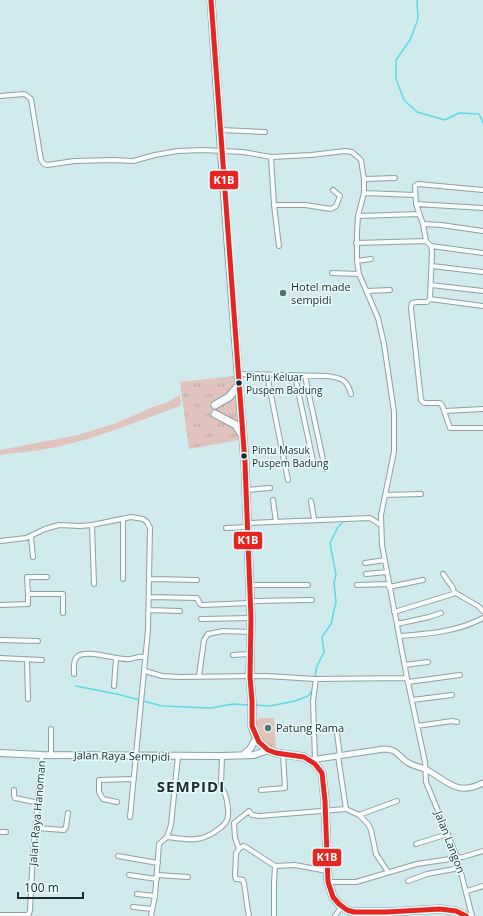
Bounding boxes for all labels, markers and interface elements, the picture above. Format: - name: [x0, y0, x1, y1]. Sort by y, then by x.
- line badge: K1B: [209, 170, 239, 190]
- text: K1B: [214, 172, 235, 187]
- place label: Hotel made sempidi: [291, 279, 351, 307]
- marker: Hotel made sempidi: [278, 288, 288, 298]
- place label: Pintu Keluar Puspem Badung: [246, 370, 323, 397]
- marker: Pintu Keluar Puspem Badung: [234, 378, 244, 388]
- place label: Pintu Masuk Puspem Badung: [252, 443, 329, 470]
- marker: Pintu Masuk Puspem Badung: [239, 451, 249, 461]
- line badge: K1B: [233, 531, 263, 550]
- text: K1B: [238, 532, 259, 547]
- place label: Patung Rama: [276, 720, 344, 735]
- marker: Patung Rama: [263, 723, 273, 733]
- street label: Jalan Raya Sempidi: [73, 747, 170, 764]
- street label: Jalan Raya Hanoman: [24, 760, 49, 867]
- district label: SEMPIDI: [157, 776, 225, 796]
- street label: Jalan Langon: [431, 808, 469, 875]
- line badge: K1B: [312, 848, 342, 867]
- text: K1B: [317, 849, 338, 864]
- scale bar: [18, 874, 83, 900]
- text: 100 m: [24, 879, 59, 896]

